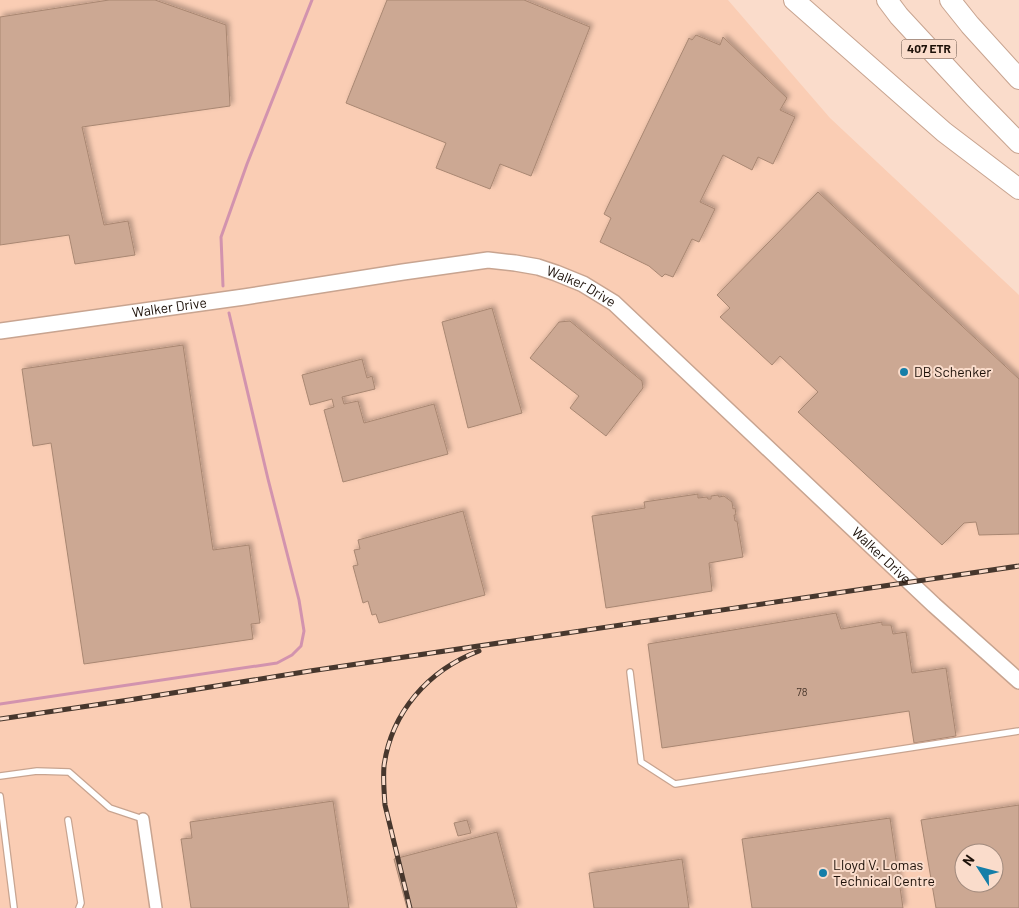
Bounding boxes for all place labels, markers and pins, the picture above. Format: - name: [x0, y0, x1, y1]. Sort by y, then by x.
- place label: DB Schenker: [914, 363, 991, 380]
- marker: DB Schenker: [898, 366, 910, 378]
- place label: Lloyd V. Lomas Technical Centre: [833, 856, 935, 889]
- marker: Lloyd V. Lomas Technical Centre: [817, 867, 829, 879]

